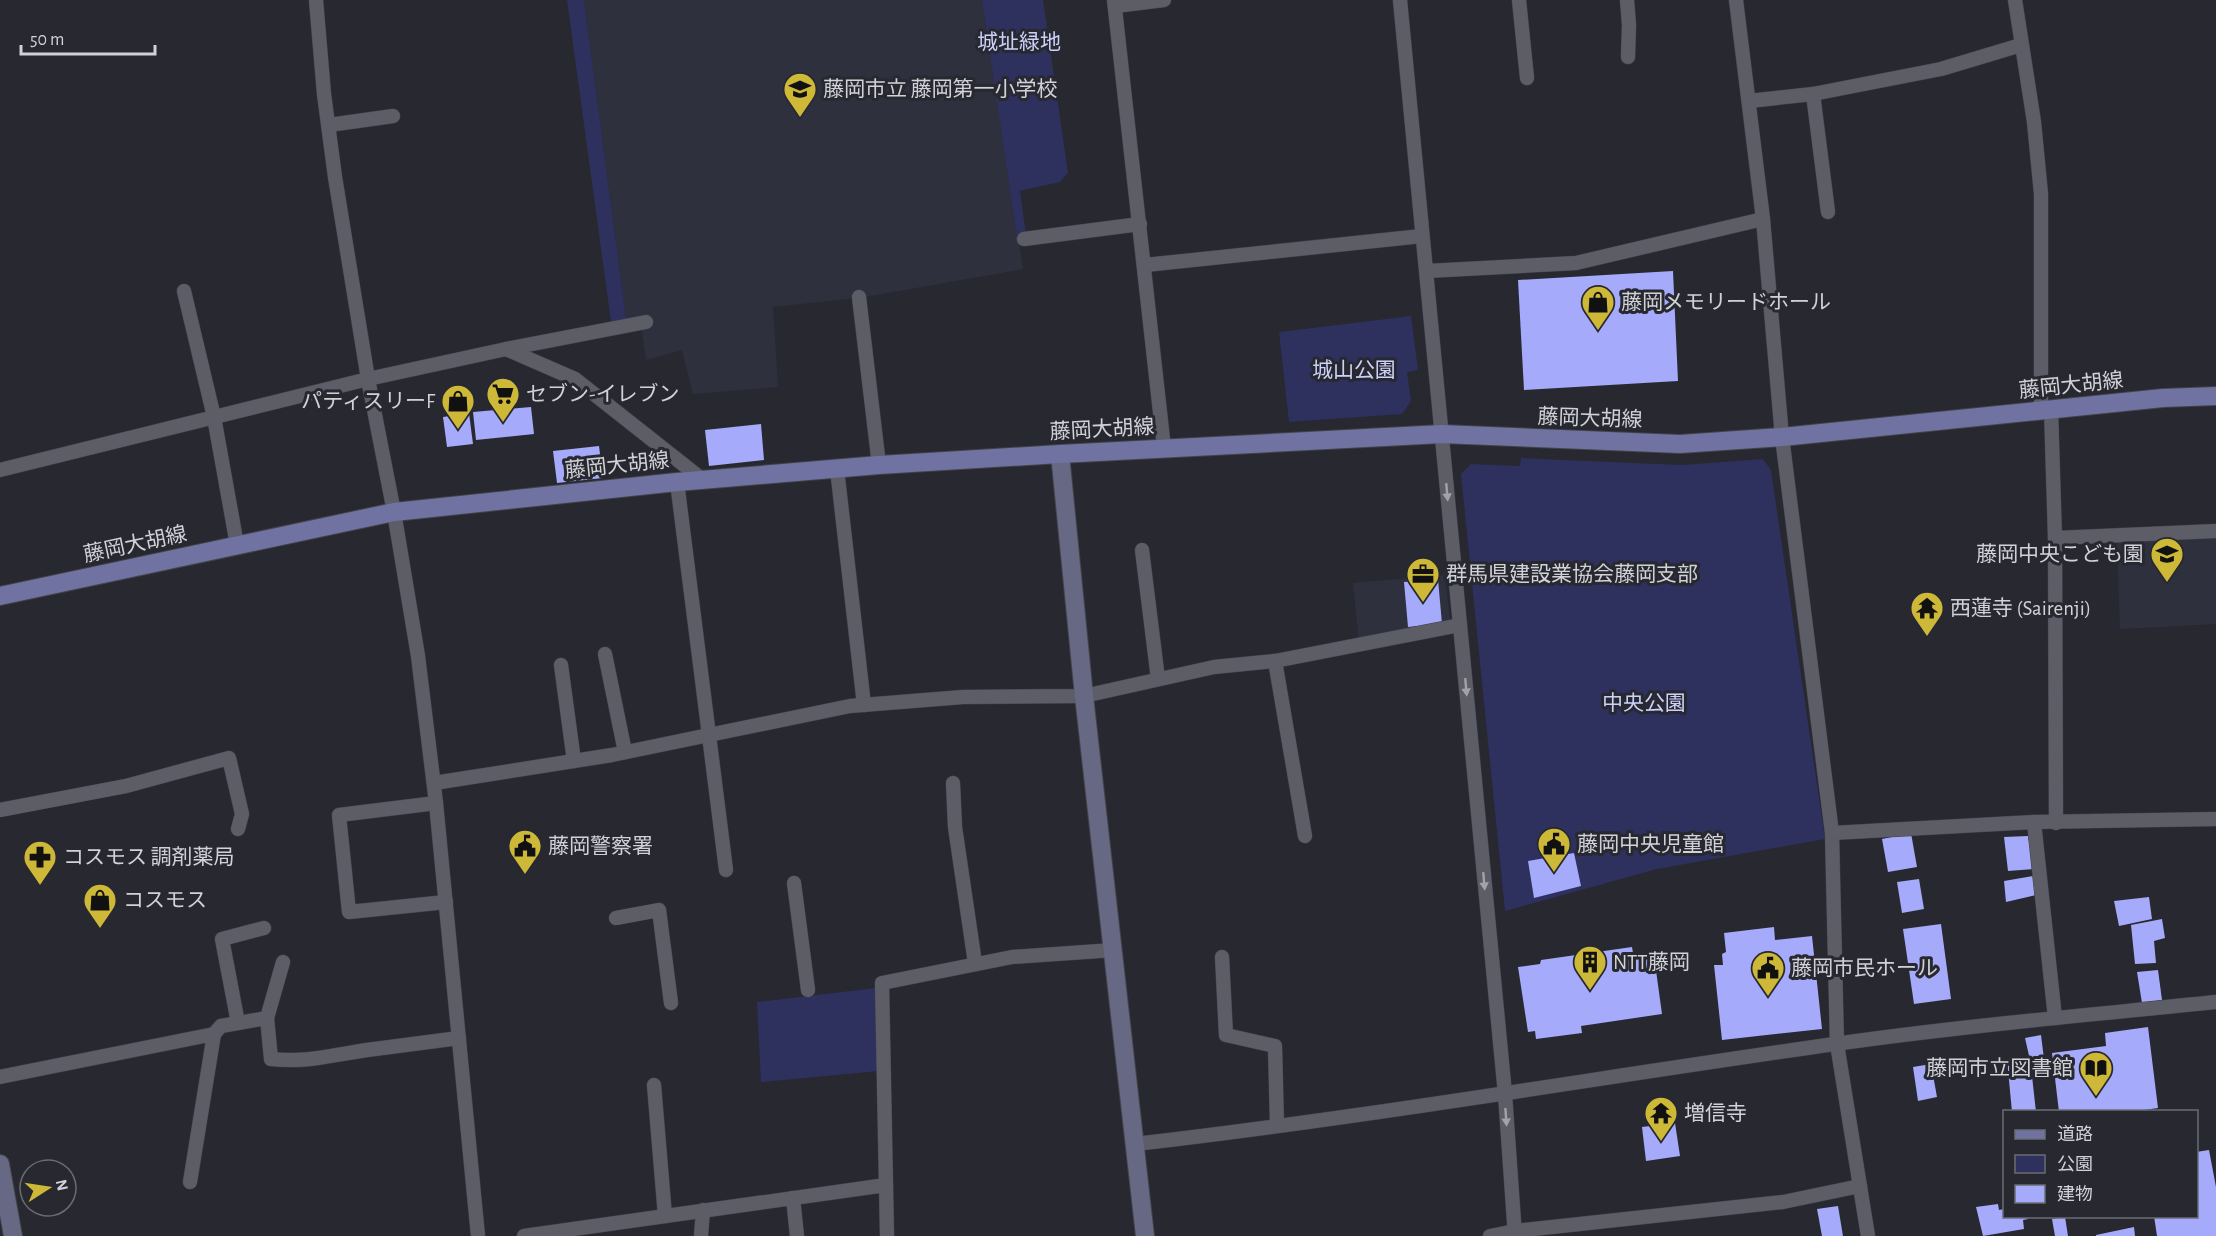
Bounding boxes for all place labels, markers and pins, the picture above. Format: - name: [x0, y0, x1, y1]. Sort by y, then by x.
- school or university icon: 藤岡市立 藤岡第一小学校: [782, 71, 818, 118]
- place label: 藤岡市立 藤岡第一小学校: [823, 78, 1057, 100]
- shop icon: 藤岡メモリードホール: [1580, 284, 1616, 331]
- place label: 藤岡メモリードホール: [1621, 291, 1831, 313]
- supermarket icon: セブン-イレブン: [485, 376, 521, 423]
- place label: セブン-イレブン: [526, 382, 679, 405]
- shop icon: パティスリーF: [440, 383, 476, 430]
- place label: パティスリーF: [301, 390, 436, 412]
- school or university icon: 藤岡中央こども園: [2149, 536, 2185, 583]
- place label: 藤岡中央こども園: [1976, 543, 2144, 565]
- office icon: 群馬県建設業協会藤岡支部: [1405, 556, 1441, 603]
- place label: 群馬県建設業協会藤岡支部: [1446, 563, 1698, 585]
- temple icon: 西蓮寺 (Sairenji): [1909, 590, 1945, 637]
- place label: 西蓮寺 (Sairenji): [1950, 597, 2091, 619]
- public building icon: 藤岡中央児童館: [1536, 826, 1572, 873]
- public building icon: 藤岡警察署: [507, 828, 543, 875]
- place label: 藤岡中央児童館: [1577, 833, 1724, 855]
- place label: 藤岡警察署: [548, 835, 653, 857]
- pharmacy icon: コスモス 調剤薬局: [22, 839, 58, 886]
- place label: コスモス 調剤薬局: [63, 846, 234, 868]
- shop icon: コスモス: [82, 882, 118, 929]
- place label: コスモス: [123, 890, 207, 911]
- building icon: NTT藤岡: [1572, 944, 1608, 991]
- public building icon: 藤岡市民ホール: [1750, 950, 1786, 997]
- place label: NTT藤岡: [1613, 951, 1690, 973]
- place label: 藤岡市民ホール: [1791, 957, 1938, 979]
- library icon: 藤岡市立図書館: [2078, 1050, 2114, 1097]
- place label: 藤岡市立図書館: [1926, 1057, 2073, 1079]
- temple icon: 増信寺: [1643, 1095, 1679, 1142]
- place label: 増信寺: [1684, 1102, 1747, 1124]

